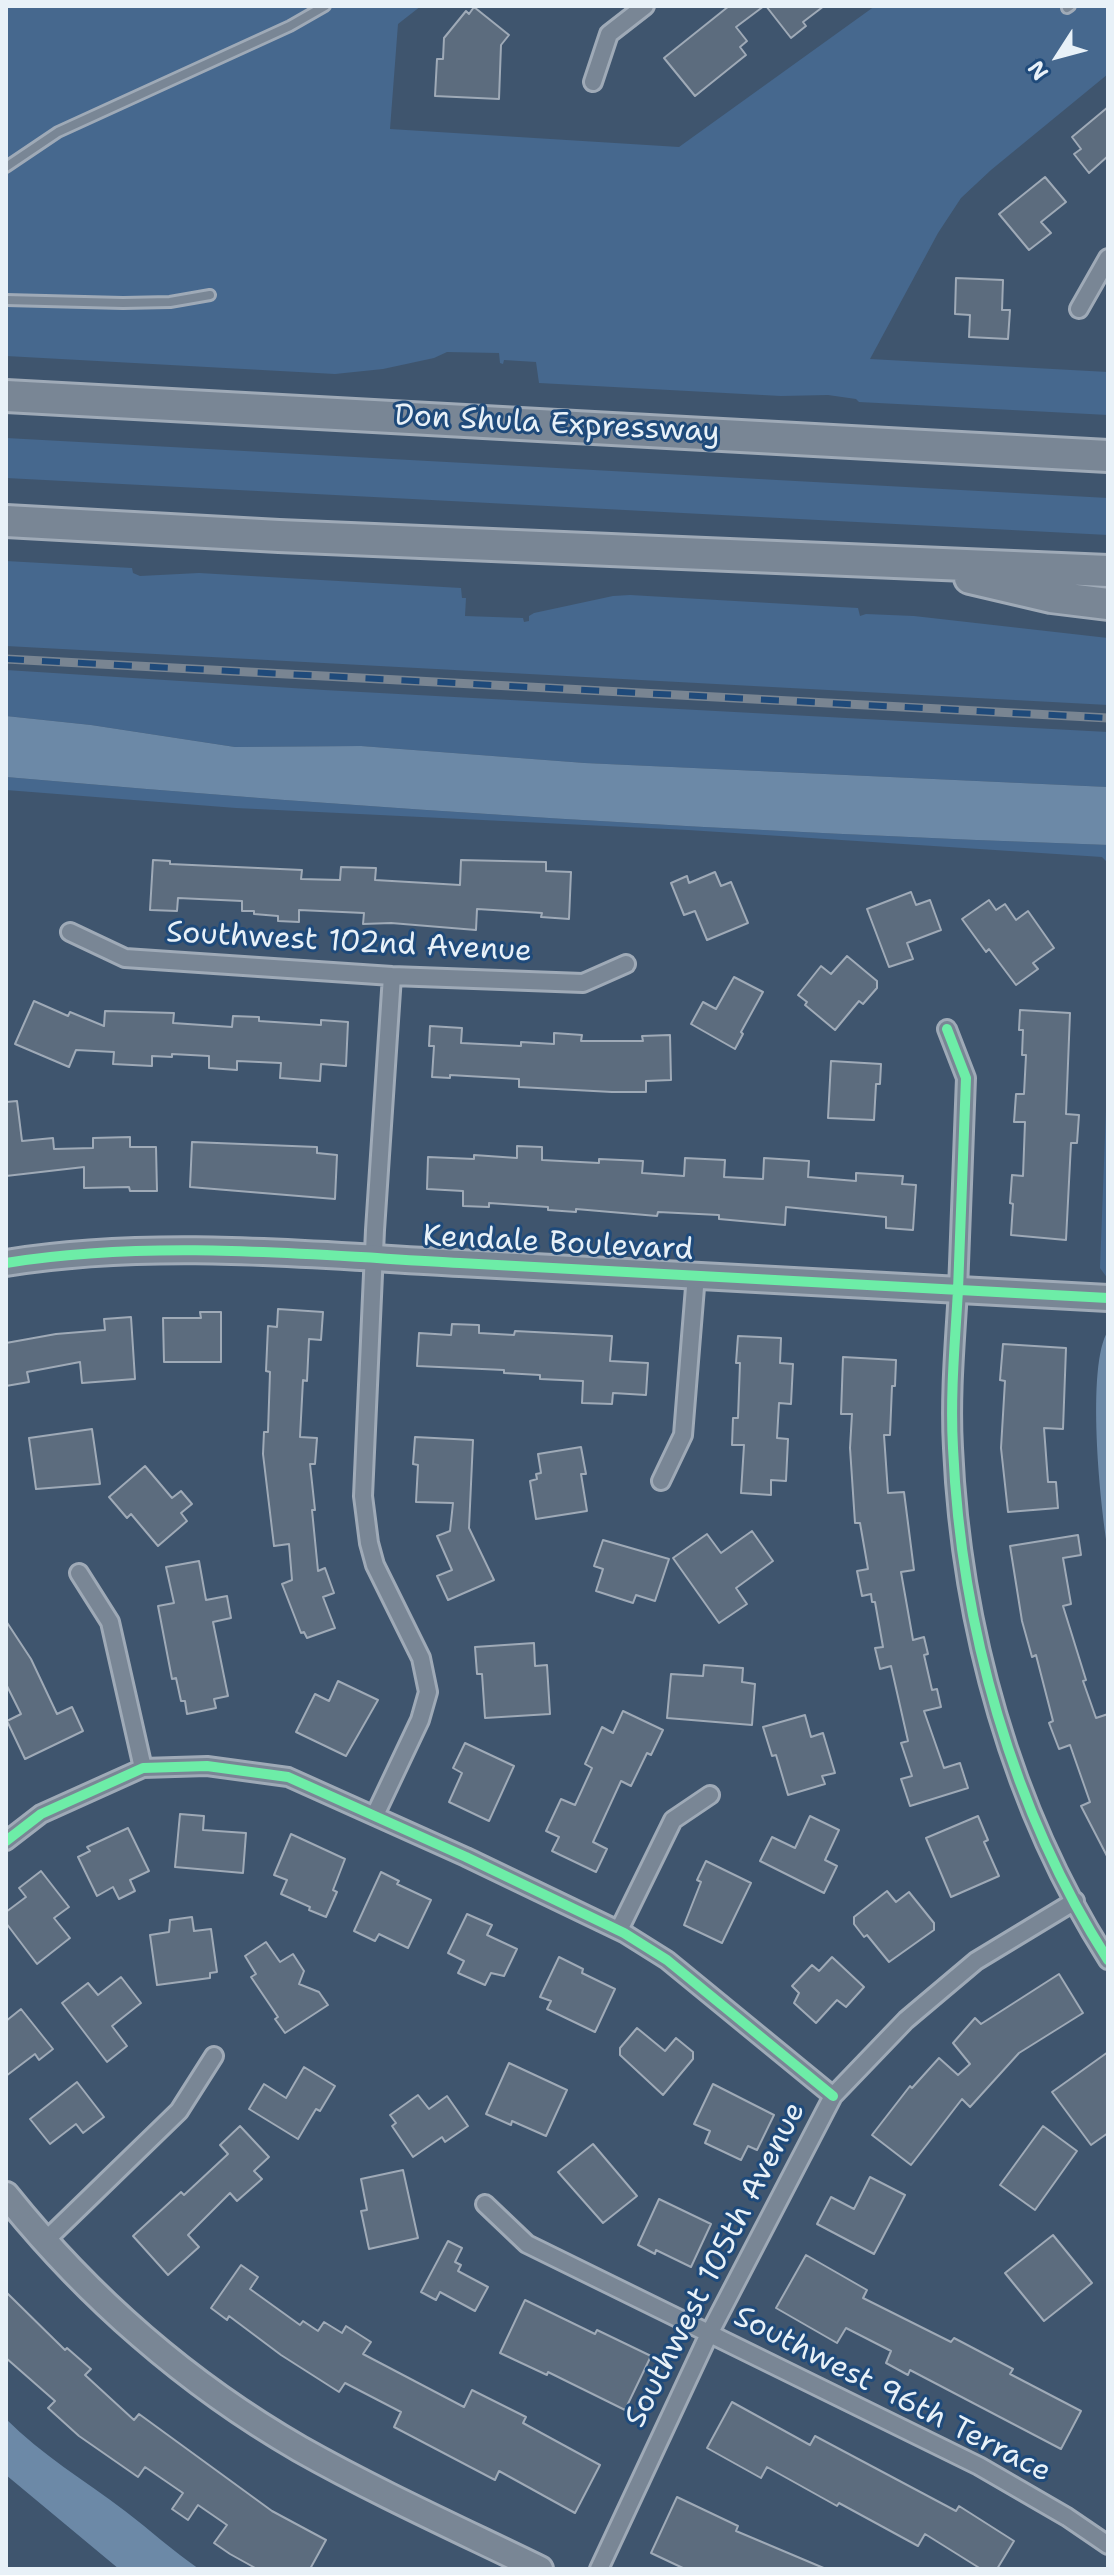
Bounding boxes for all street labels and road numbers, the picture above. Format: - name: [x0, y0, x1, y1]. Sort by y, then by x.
- street label: Don Shula Expressway: [393, 398, 721, 452]
- street label: Southwest 102nd Avenue: [165, 915, 533, 971]
- street label: Kendale Boulevard: [422, 1219, 694, 1269]
- street label: Southwest 105th Avenue: [618, 2096, 814, 2434]
- street label: Southwest 96th Terrace: [727, 2299, 1057, 2491]

